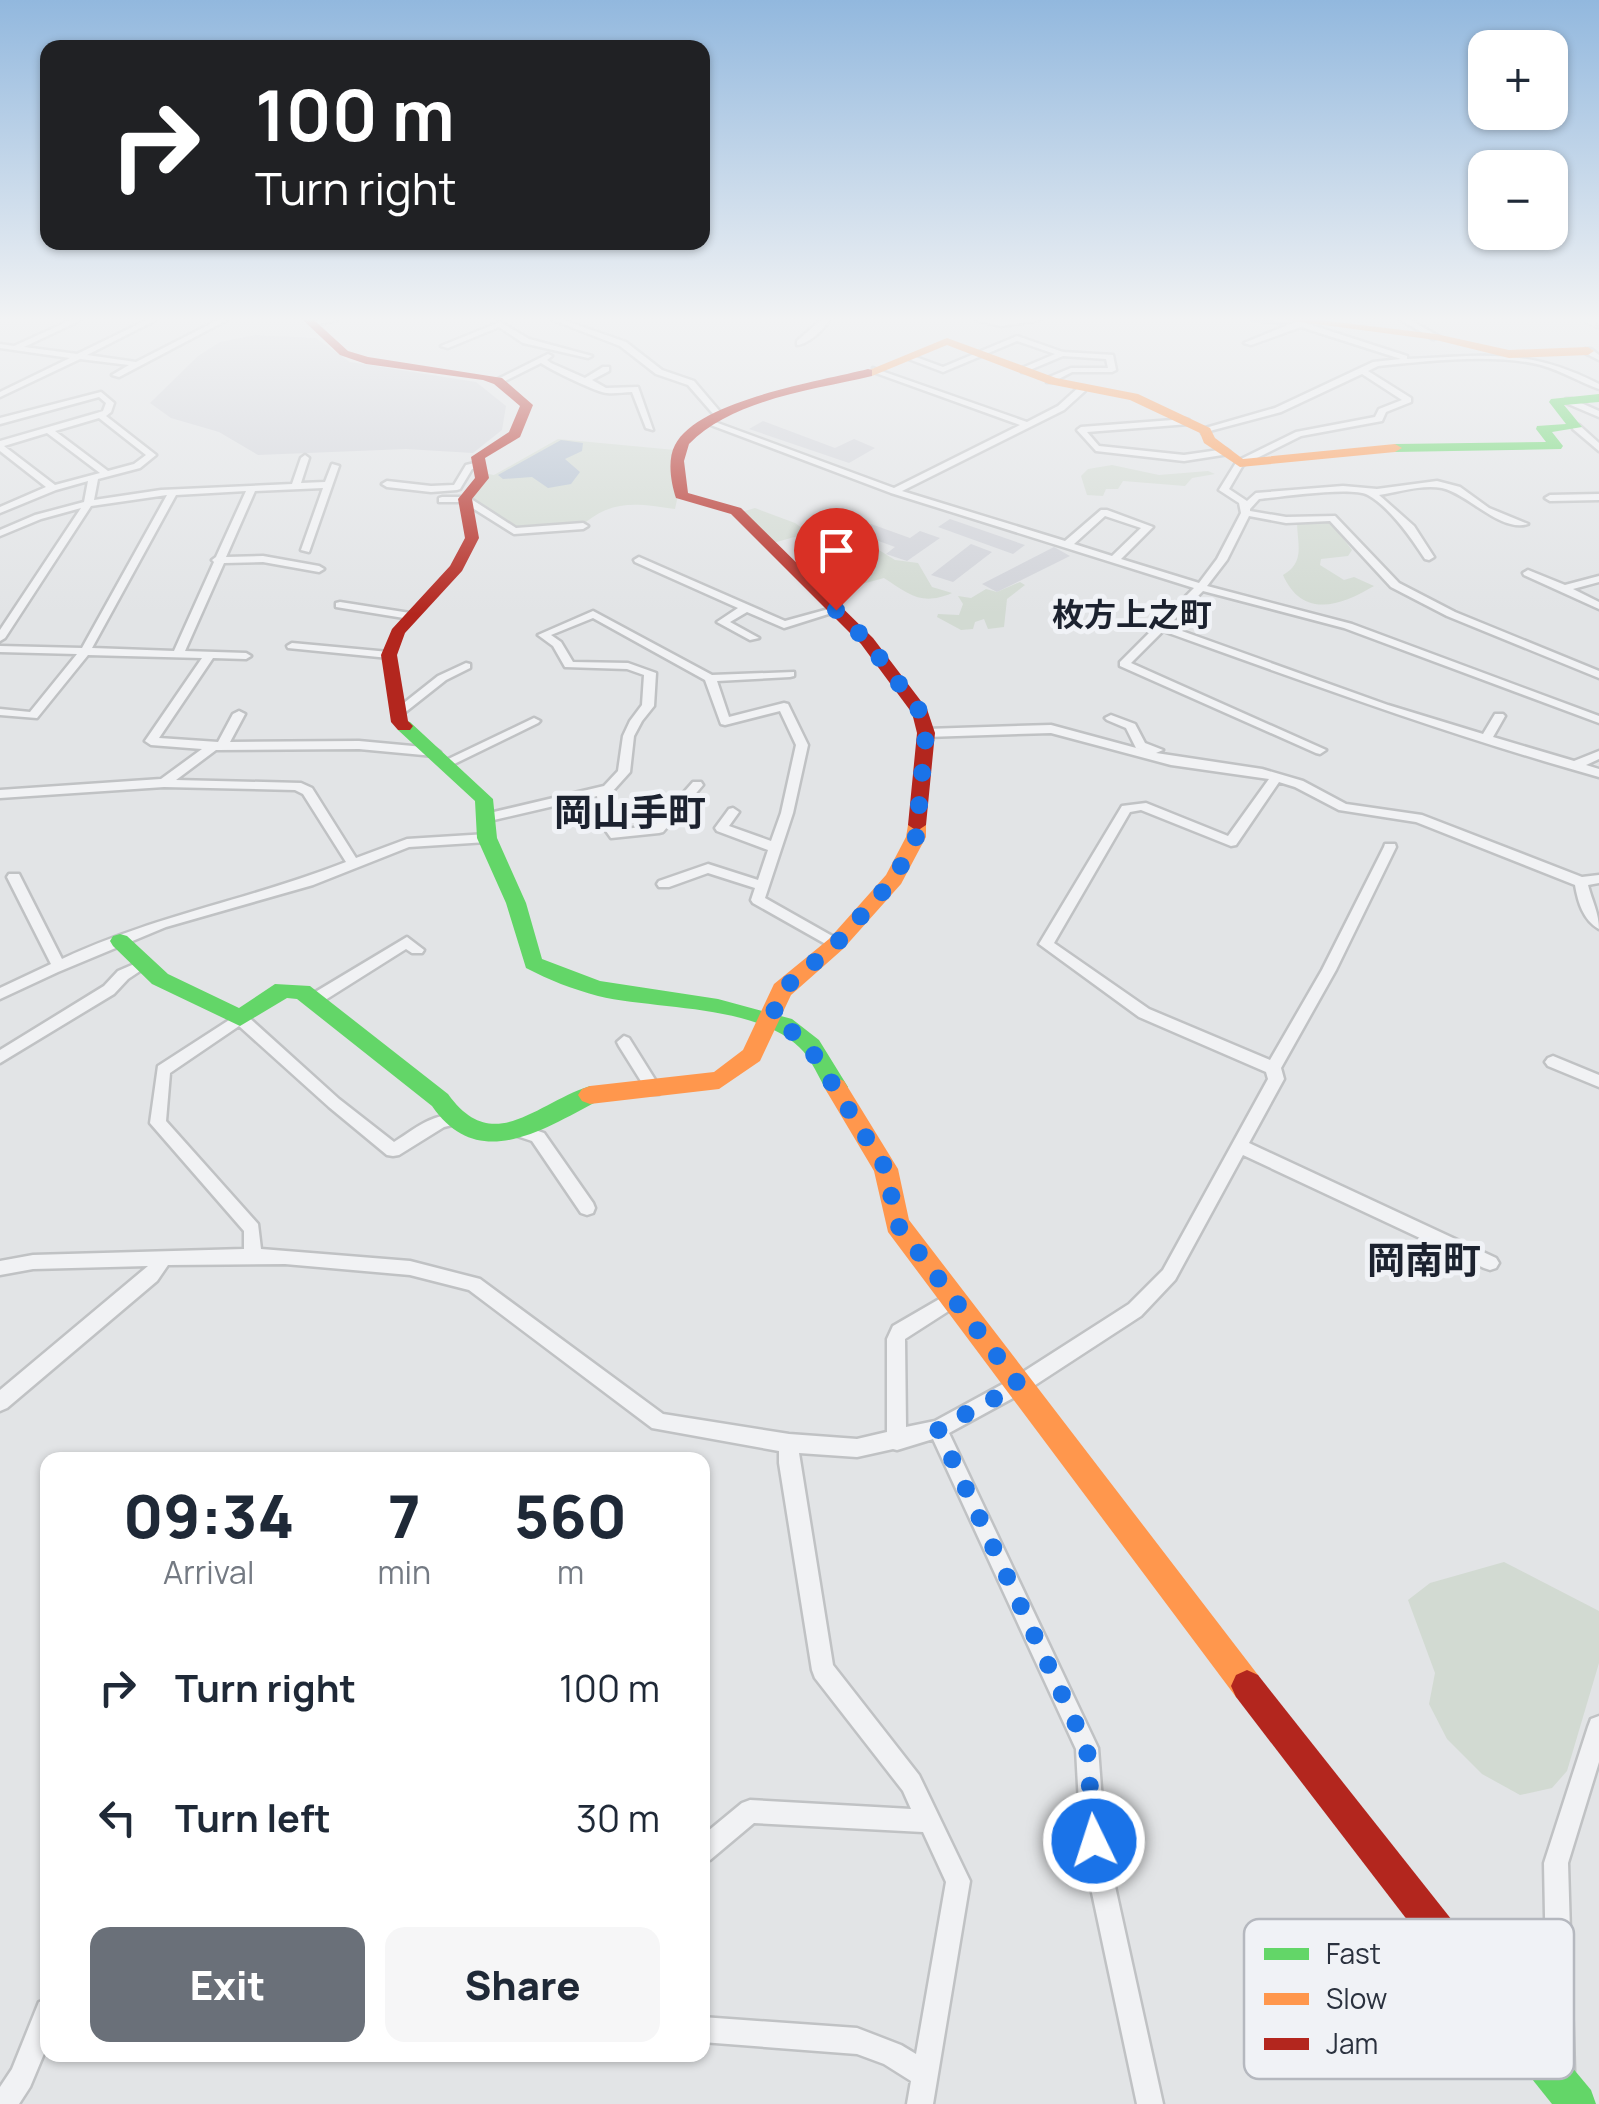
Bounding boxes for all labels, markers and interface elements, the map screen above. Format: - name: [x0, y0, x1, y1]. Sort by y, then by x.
- map controls: [1468, 30, 1568, 250]
- button: +: [1468, 30, 1568, 130]
- text: 100 m: [255, 66, 455, 162]
- icon: right: [90, 80, 220, 210]
- button: −: [1468, 150, 1568, 250]
- text: Turn right: [255, 157, 456, 219]
- pin: [794, 508, 879, 611]
- icon: arrive: [809, 523, 864, 578]
- district label: 枚方上之町: [1052, 592, 1212, 636]
- district label: 岡山手町: [554, 785, 706, 837]
- district label: 岡南町: [1367, 1233, 1481, 1285]
- text: 09:34: [123, 1474, 294, 1556]
- text: 7: [388, 1474, 421, 1556]
- text: 560: [514, 1474, 627, 1556]
- text: Arrival: [163, 1550, 254, 1594]
- text: min: [377, 1550, 431, 1594]
- text: m: [557, 1550, 584, 1594]
- icon: right: [90, 1660, 145, 1715]
- text: Turn right: [175, 1661, 356, 1713]
- text: 100 m: [559, 1661, 660, 1713]
- position arrow: [1042, 1789, 1146, 1893]
- icon: left: [90, 1790, 145, 1845]
- text: Turn left: [175, 1791, 331, 1843]
- text: 30 m: [576, 1791, 660, 1843]
- legend: [1244, 1919, 1574, 2079]
- button: Exit: [90, 1927, 365, 2042]
- button: Share: [385, 1927, 660, 2042]
- text: Fast: [1326, 1934, 1381, 1972]
- text: Slow: [1326, 1979, 1387, 2017]
- text: Jam: [1326, 2024, 1378, 2062]

